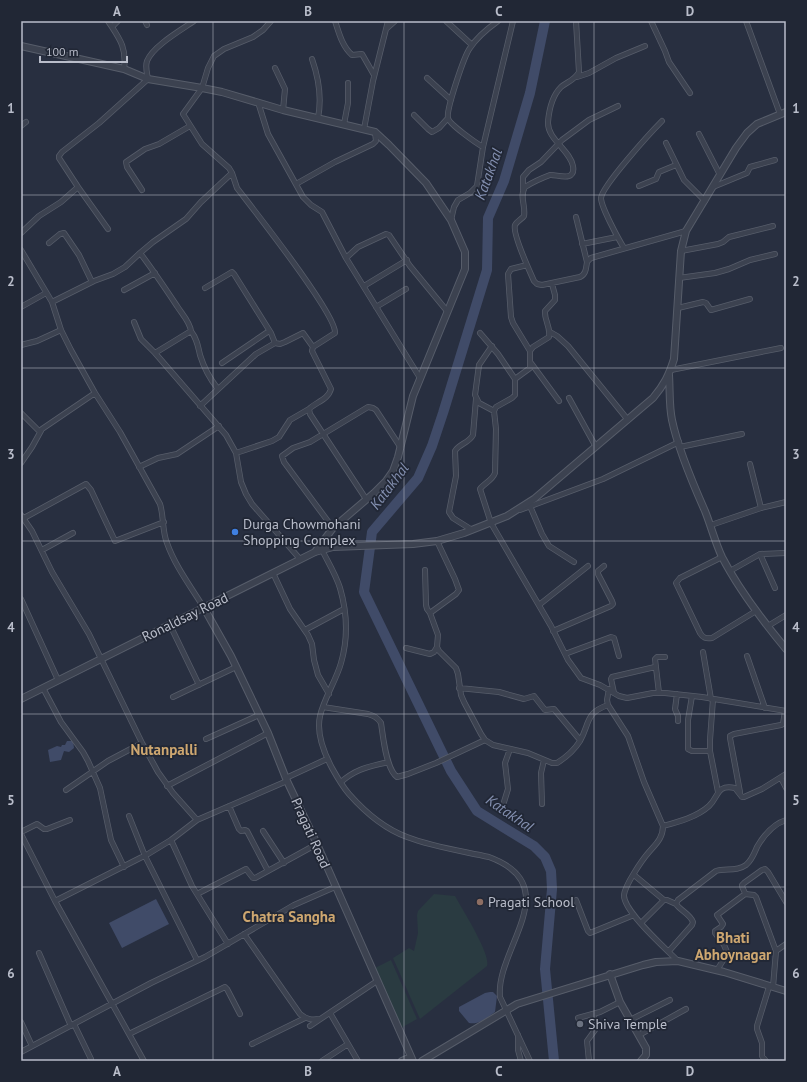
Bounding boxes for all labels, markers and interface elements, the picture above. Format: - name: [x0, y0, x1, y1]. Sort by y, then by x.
- text: A: [113, 3, 121, 20]
- text: B: [304, 3, 312, 20]
- text: C: [495, 3, 503, 20]
- text: D: [686, 3, 694, 20]
- scale bar: [40, 38, 127, 64]
- text: 100 m: [46, 44, 79, 59]
- text: 1: [7, 100, 15, 117]
- text: 1: [792, 100, 800, 117]
- water label: Katakhal: [470, 146, 506, 202]
- text: 2: [7, 273, 15, 290]
- text: 2: [792, 273, 800, 290]
- text: 3: [7, 446, 15, 463]
- text: 3: [792, 446, 800, 463]
- water label: Katakhal: [365, 459, 413, 513]
- place label: Durga Chowmohani Shopping Complex: [243, 515, 361, 549]
- marker: Durga Chowmohani Shopping Complex: [230, 527, 240, 537]
- street label: Ronaldsay Road: [139, 588, 231, 646]
- text: 4: [7, 619, 15, 636]
- text: 4: [792, 619, 800, 636]
- district label: Nutanpalli: [130, 740, 198, 759]
- water label: Katakhal: [482, 790, 538, 836]
- text: 5: [7, 792, 15, 809]
- text: 5: [792, 792, 800, 809]
- street label: Pragati Road: [287, 795, 335, 871]
- place label: Pragati School: [488, 893, 574, 911]
- marker: Pragati School: [475, 897, 485, 907]
- district label: Chatra Sangha: [243, 907, 335, 926]
- district label: Bhati Abhoynagar: [695, 928, 772, 964]
- text: 6: [7, 965, 15, 982]
- text: 6: [792, 965, 800, 982]
- place label: Shiva Temple: [588, 1015, 667, 1033]
- marker: Shiva Temple: [575, 1019, 585, 1029]
- text: A: [113, 1063, 121, 1080]
- text: B: [304, 1063, 312, 1080]
- text: C: [495, 1063, 503, 1080]
- text: D: [686, 1063, 694, 1080]

